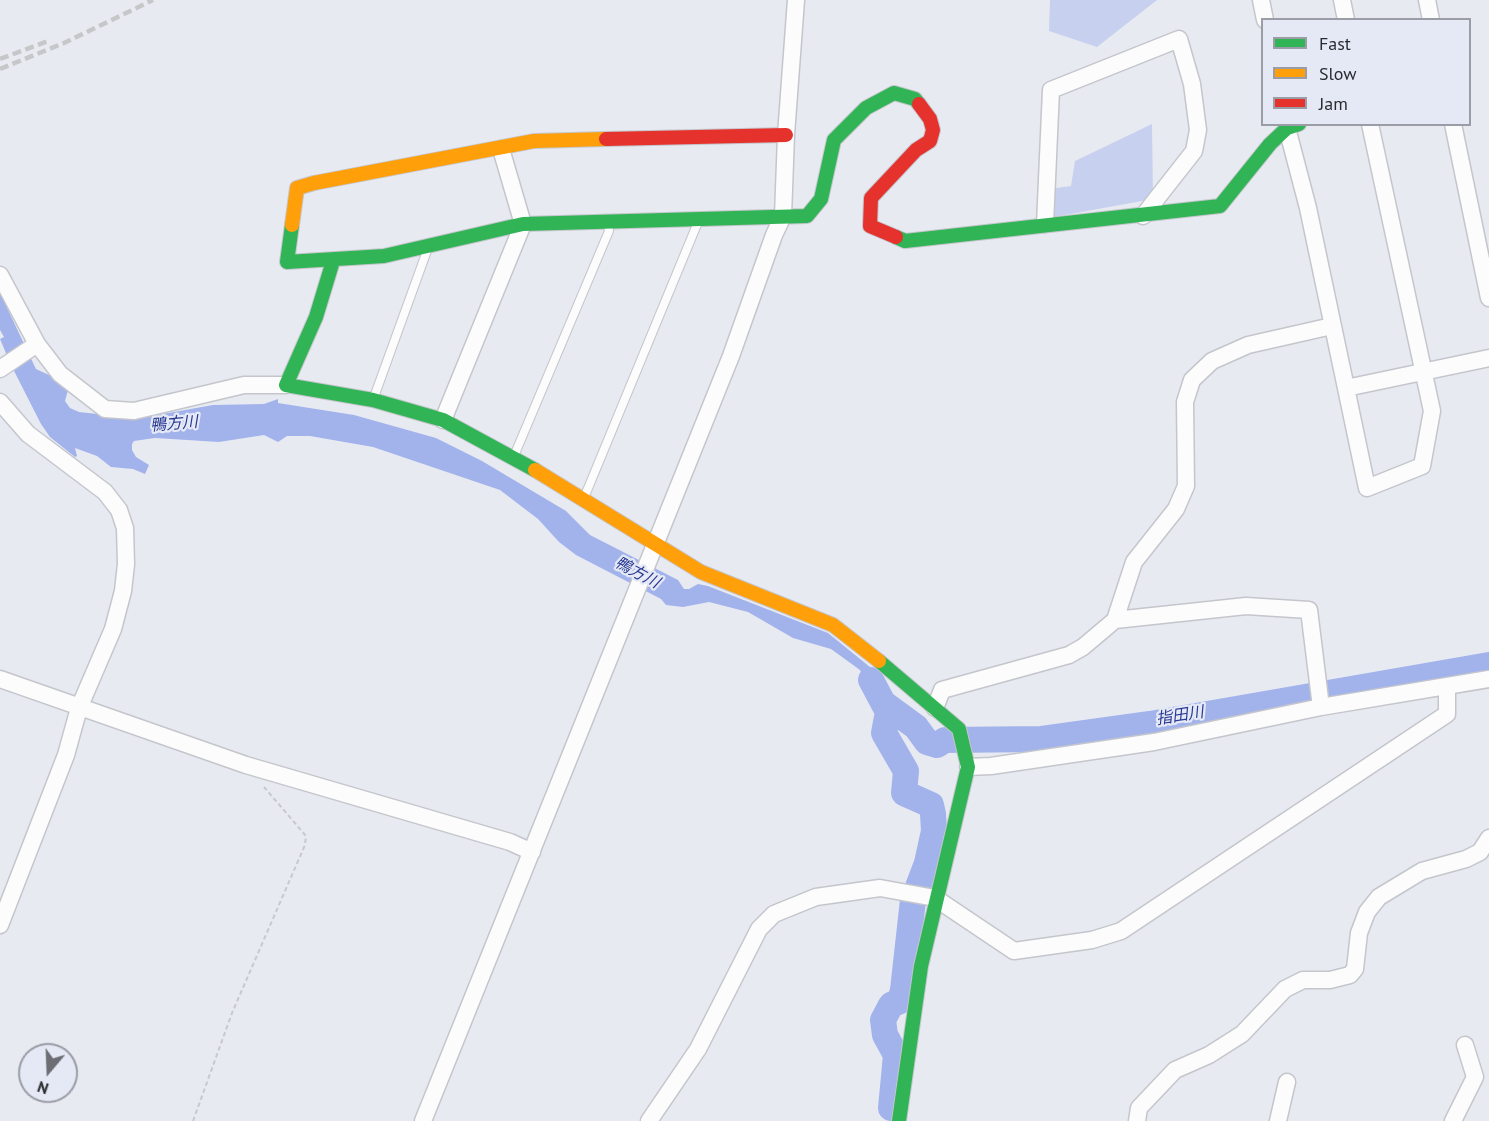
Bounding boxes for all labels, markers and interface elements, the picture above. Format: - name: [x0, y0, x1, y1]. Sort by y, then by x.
- legend: [1261, 18, 1471, 126]
- text: Fast: [1319, 32, 1351, 55]
- text: Slow: [1319, 62, 1357, 85]
- text: Jam: [1319, 92, 1348, 115]
- water label: 鴨方川: [149, 412, 199, 436]
- water label: 鴨方川: [611, 553, 663, 593]
- water label: 指田川: [1155, 703, 1205, 729]
- north arrow: [18, 1043, 78, 1103]
- text: N: [35, 1077, 51, 1099]

